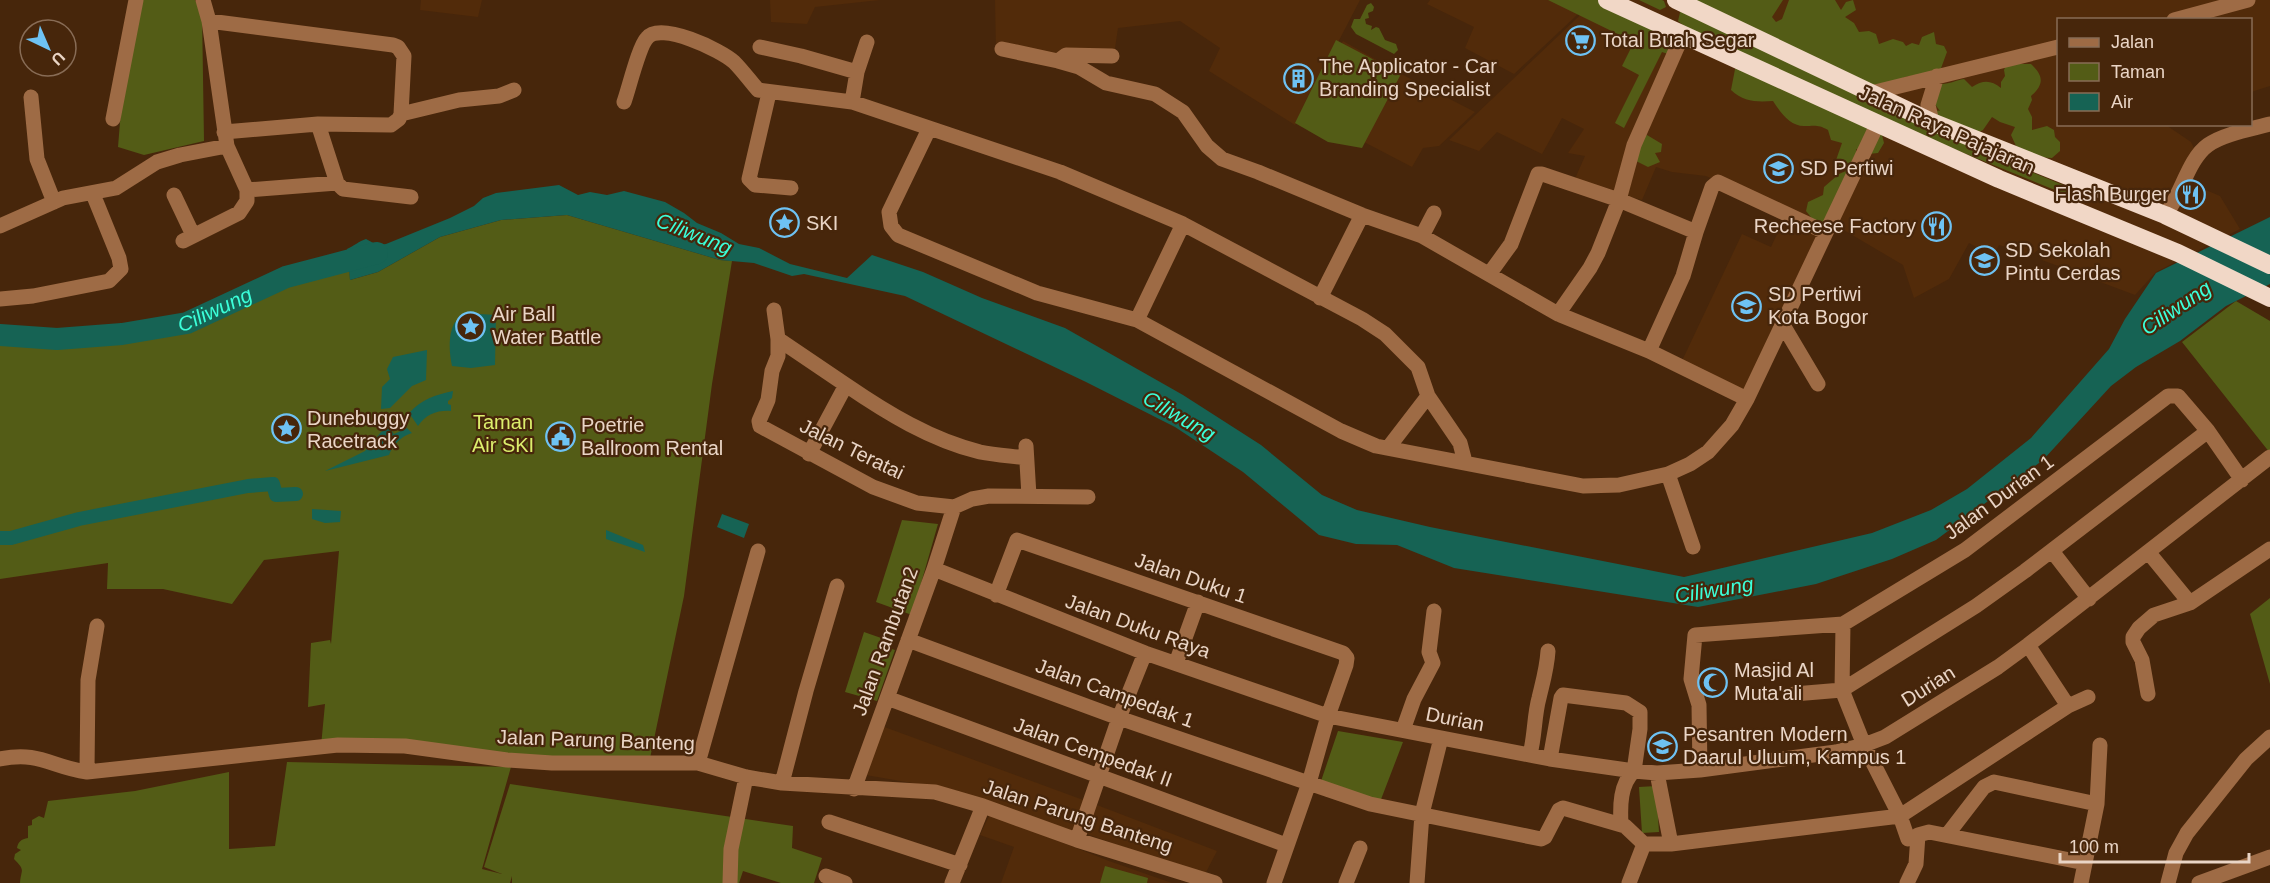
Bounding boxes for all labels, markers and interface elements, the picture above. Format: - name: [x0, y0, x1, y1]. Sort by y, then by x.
- north arrow: [18, 18, 78, 78]
- legend: [2057, 18, 2252, 126]
- supermarket icon: Total Buah Segar: [1564, 24, 1596, 56]
- place label: Total Buah Segar: [1601, 29, 1755, 51]
- text: Jalan: [2111, 32, 2154, 52]
- text: U: [48, 48, 68, 69]
- place label: The Applicator - Car Branding Specialist: [1319, 55, 1497, 100]
- building icon: The Applicator - Car Branding Specialist: [1282, 62, 1314, 94]
- text: Taman: [2111, 62, 2165, 82]
- street label: Jalan Raya Pajajaran: [1856, 81, 2038, 179]
- text: Air: [2111, 92, 2133, 112]
- school or university icon: SD Pertiwi: [1763, 152, 1795, 184]
- place label: SD Pertiwi: [1800, 157, 1893, 179]
- restaurant icon: Flash Burger: [2174, 178, 2206, 210]
- place label: Flash Burger: [2055, 183, 2169, 205]
- place icon: SKI: [769, 207, 801, 239]
- water label: Ciliwung: [653, 208, 736, 259]
- restaurant icon: Recheese Factory: [1921, 210, 1953, 242]
- place label: SKI: [806, 212, 838, 234]
- place label: Recheese Factory: [1754, 215, 1916, 237]
- place label: SD Sekolah Pintu Cerdas: [2005, 239, 2121, 284]
- school or university icon: SD Sekolah Pintu Cerdas: [1968, 245, 2000, 277]
- water label: Ciliwung: [2136, 276, 2215, 339]
- water label: Ciliwung: [176, 282, 256, 335]
- place label: SD Pertiwi Kota Bogor: [1768, 283, 1868, 328]
- school or university icon: SD Pertiwi Kota Bogor: [1731, 290, 1763, 322]
- place label: Air Ball Water Battle: [492, 303, 601, 348]
- place icon: Air Ball Water Battle: [455, 310, 487, 342]
- water label: Ciliwung: [1139, 386, 1220, 446]
- place label: Dunebuggy Racetrack: [307, 407, 409, 452]
- park label: Taman Air SKI: [472, 411, 534, 456]
- place icon: Dunebuggy Racetrack: [270, 413, 302, 445]
- place label: Poetrie Ballroom Rental: [581, 414, 723, 459]
- street label: Jalan Teratai: [796, 414, 908, 484]
- public building icon: Poetrie Ballroom Rental: [544, 421, 576, 453]
- street label: Jalan Durian 1: [1940, 450, 2058, 544]
- street label: Jalan Duku 1: [1132, 549, 1250, 607]
- street label: Jalan Rambutan2: [848, 564, 922, 718]
- water label: Ciliwung: [1673, 572, 1755, 607]
- street label: Jalan Duku Raya: [1063, 590, 1214, 663]
- street label: Jalan Campedak 1: [1033, 654, 1197, 732]
- place label: Masjid Al Muta'ali: [1734, 659, 1814, 704]
- street label: Durian: [1897, 661, 1959, 711]
- mosque icon: Masjid Al Muta'ali: [1697, 666, 1729, 698]
- street label: Durian: [1424, 703, 1486, 735]
- street label: Jalan Cempedak II: [1011, 713, 1175, 791]
- place label: Pesantren Modern Daarul Uluum, Kampus 1: [1683, 723, 1906, 768]
- street label: Jalan Parung Banteng: [497, 726, 695, 754]
- school or university icon: Pesantren Modern Daarul Uluum, Kampus 1: [1646, 730, 1678, 762]
- street label: Jalan Parung Banteng: [980, 775, 1176, 857]
- scale bar: [2060, 826, 2249, 864]
- text: 100 m: [2069, 837, 2119, 857]

